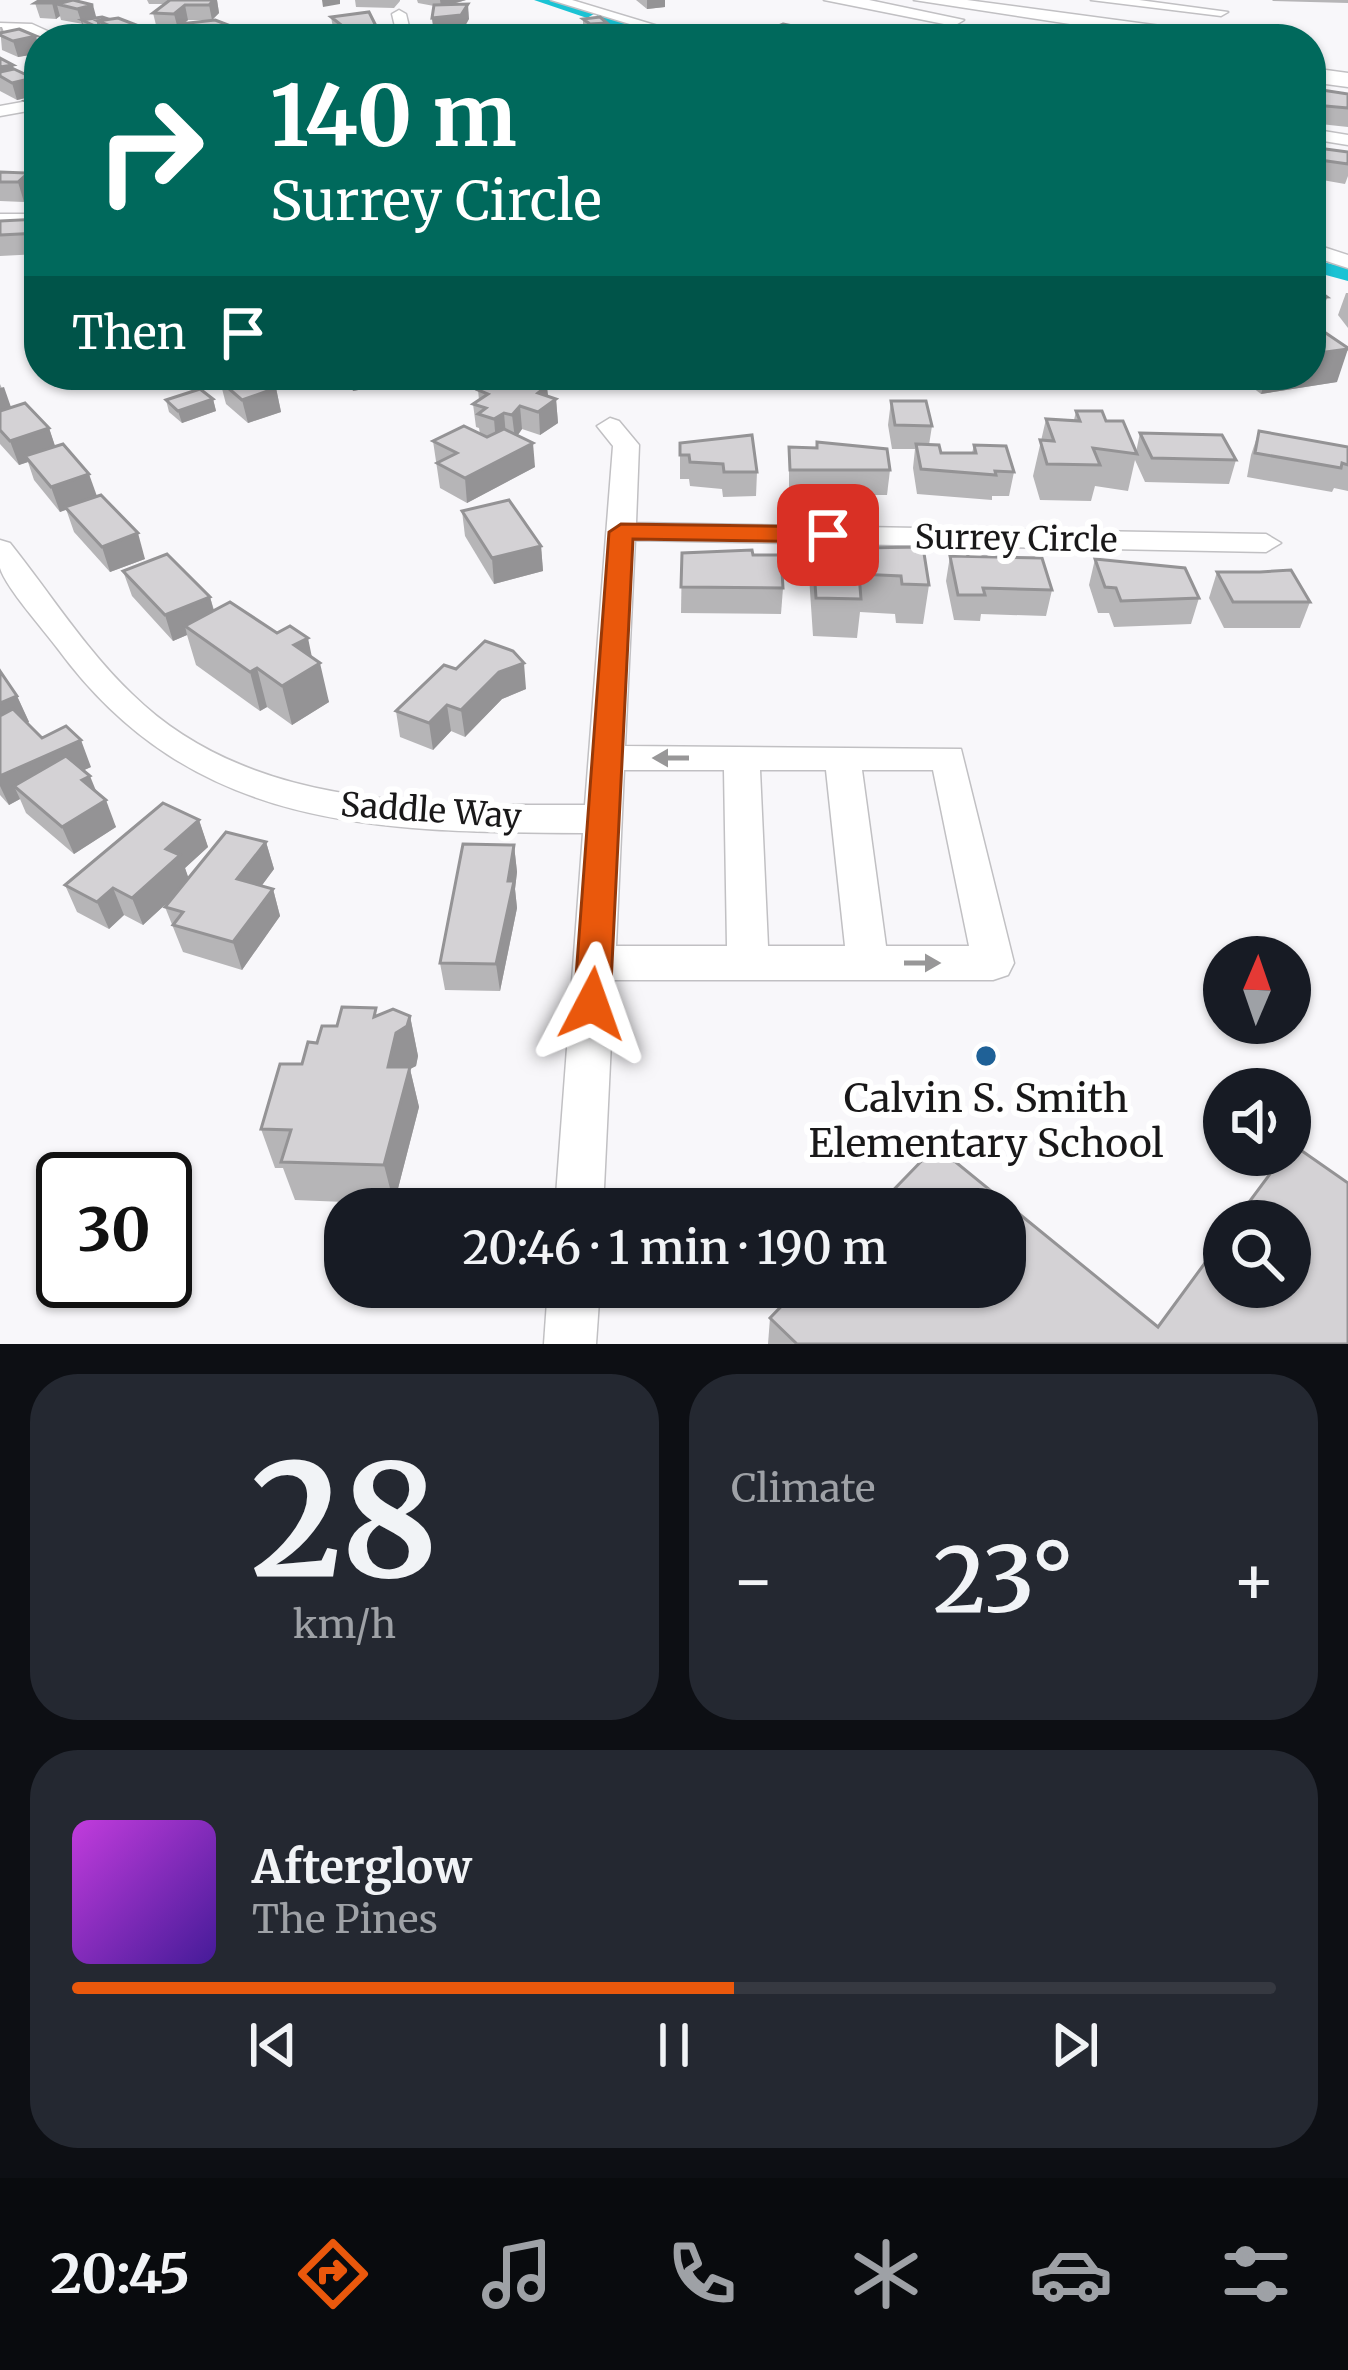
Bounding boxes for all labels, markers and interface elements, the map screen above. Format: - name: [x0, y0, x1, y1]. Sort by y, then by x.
- text: 140 m: [270, 63, 517, 169]
- icon: right: [72, 72, 228, 228]
- text: Surrey Circle: [270, 167, 602, 235]
- icon: arrive: [210, 300, 276, 366]
- text: Then: [72, 305, 186, 361]
- pin: [777, 484, 879, 586]
- icon: arrive: [795, 502, 861, 568]
- street label: Surrey Circle: [914, 516, 1118, 561]
- one-way arrow: [651, 748, 689, 768]
- street label: Saddle Way: [339, 784, 524, 837]
- north arrow: [1203, 936, 1311, 1044]
- map controls: [1203, 936, 1311, 1308]
- position arrow: [529, 941, 655, 1067]
- one-way arrow: [904, 954, 942, 973]
- marker: Calvin S. Smith Elementary School: [973, 1043, 999, 1069]
- button: sound: [1203, 1068, 1311, 1176]
- place label: Calvin S. Smith Elementary School: [808, 1074, 1164, 1168]
- speed limit sign: 30: [36, 1152, 192, 1308]
- button: search: [1203, 1200, 1311, 1308]
- text: 20:46 · 1 min · 190 m: [462, 1220, 888, 1276]
- text: 28: [251, 1423, 438, 1620]
- text: Climate: [731, 1464, 875, 1513]
- text: 23°: [933, 1523, 1074, 1637]
- text: −: [731, 1539, 775, 1622]
- text: +: [1232, 1539, 1276, 1622]
- text: km/h: [293, 1600, 396, 1649]
- text: Afterglow: [252, 1839, 472, 1895]
- text: The Pines: [252, 1895, 438, 1944]
- icon: previous: [240, 2012, 306, 2078]
- icon: pause: [641, 2012, 707, 2078]
- icon: next: [1042, 2012, 1108, 2078]
- icon: directions: [291, 2232, 375, 2316]
- icon: music: [475, 2232, 559, 2316]
- icon: phone: [660, 2232, 744, 2316]
- icon: climate: [844, 2232, 928, 2316]
- icon: car: [1029, 2232, 1113, 2316]
- icon: filters: [1214, 2232, 1298, 2316]
- text: 20:45: [50, 2240, 190, 2308]

